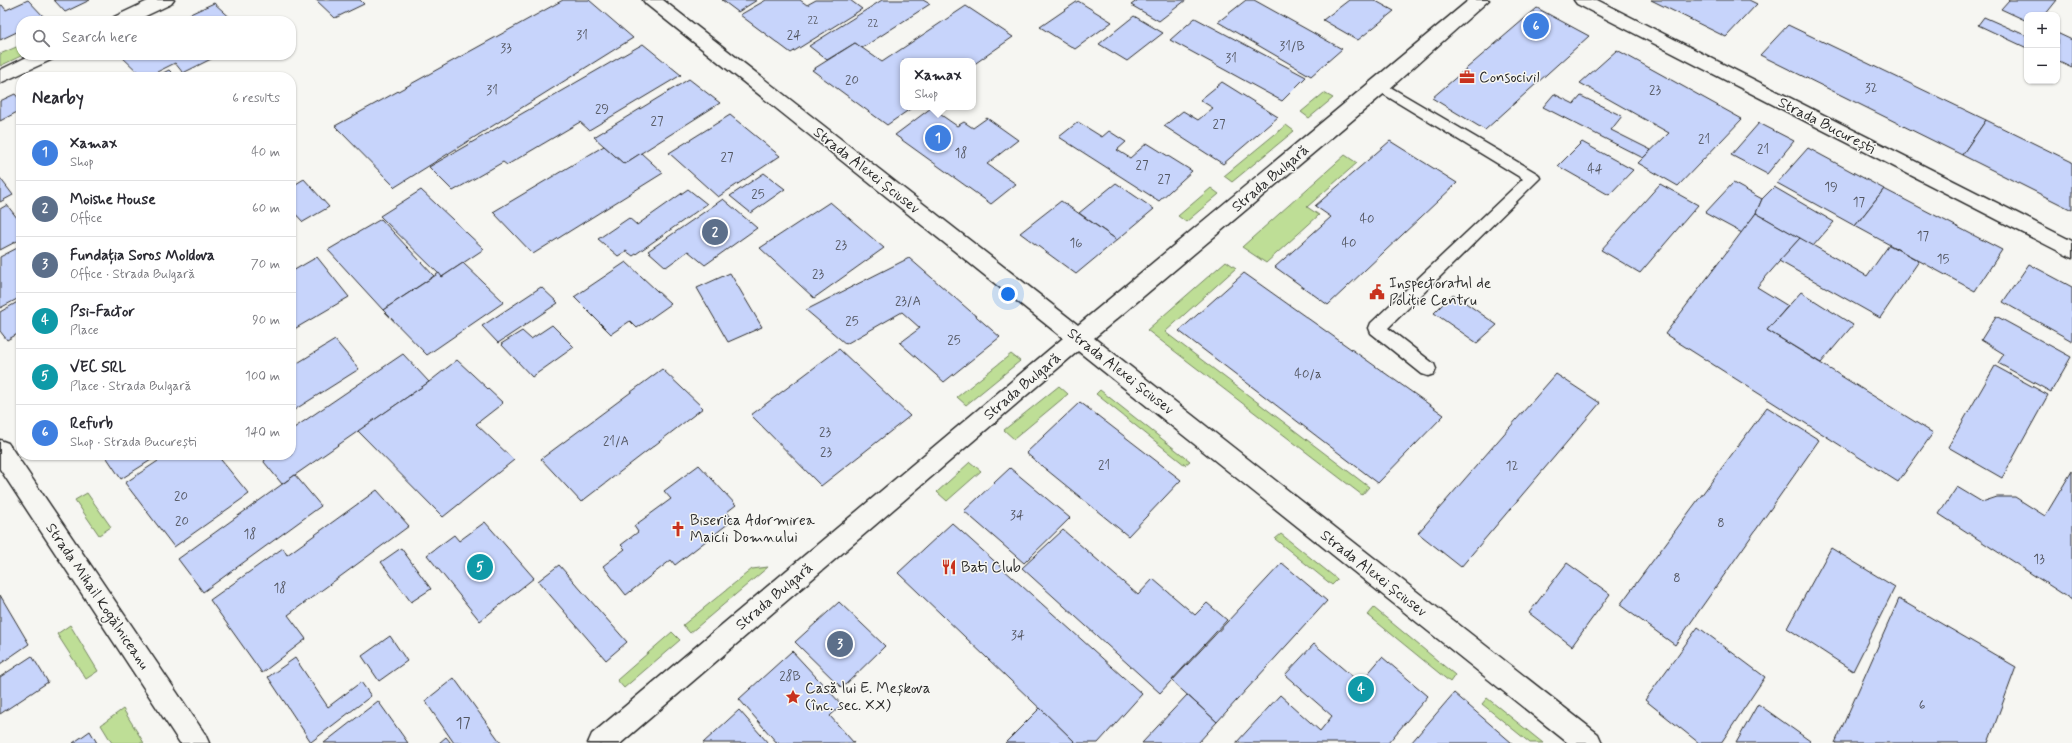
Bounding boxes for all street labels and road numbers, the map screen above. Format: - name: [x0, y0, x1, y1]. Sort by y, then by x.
- street label: Strada București: [1774, 93, 1879, 159]
- street label: Strada Alexei Șciusev: [809, 123, 924, 219]
- street label: Strada Bulgară: [1228, 140, 1314, 217]
- street label: Strada Alexei Șciusev: [1063, 324, 1178, 420]
- street label: Strada Bulgară: [980, 348, 1066, 425]
- street label: Strada Mihail Kogălniceanu: [40, 519, 154, 674]
- street label: Strada Alexei Șciusev: [1316, 526, 1431, 622]
- street label: Strada Bulgară: [732, 558, 818, 635]

